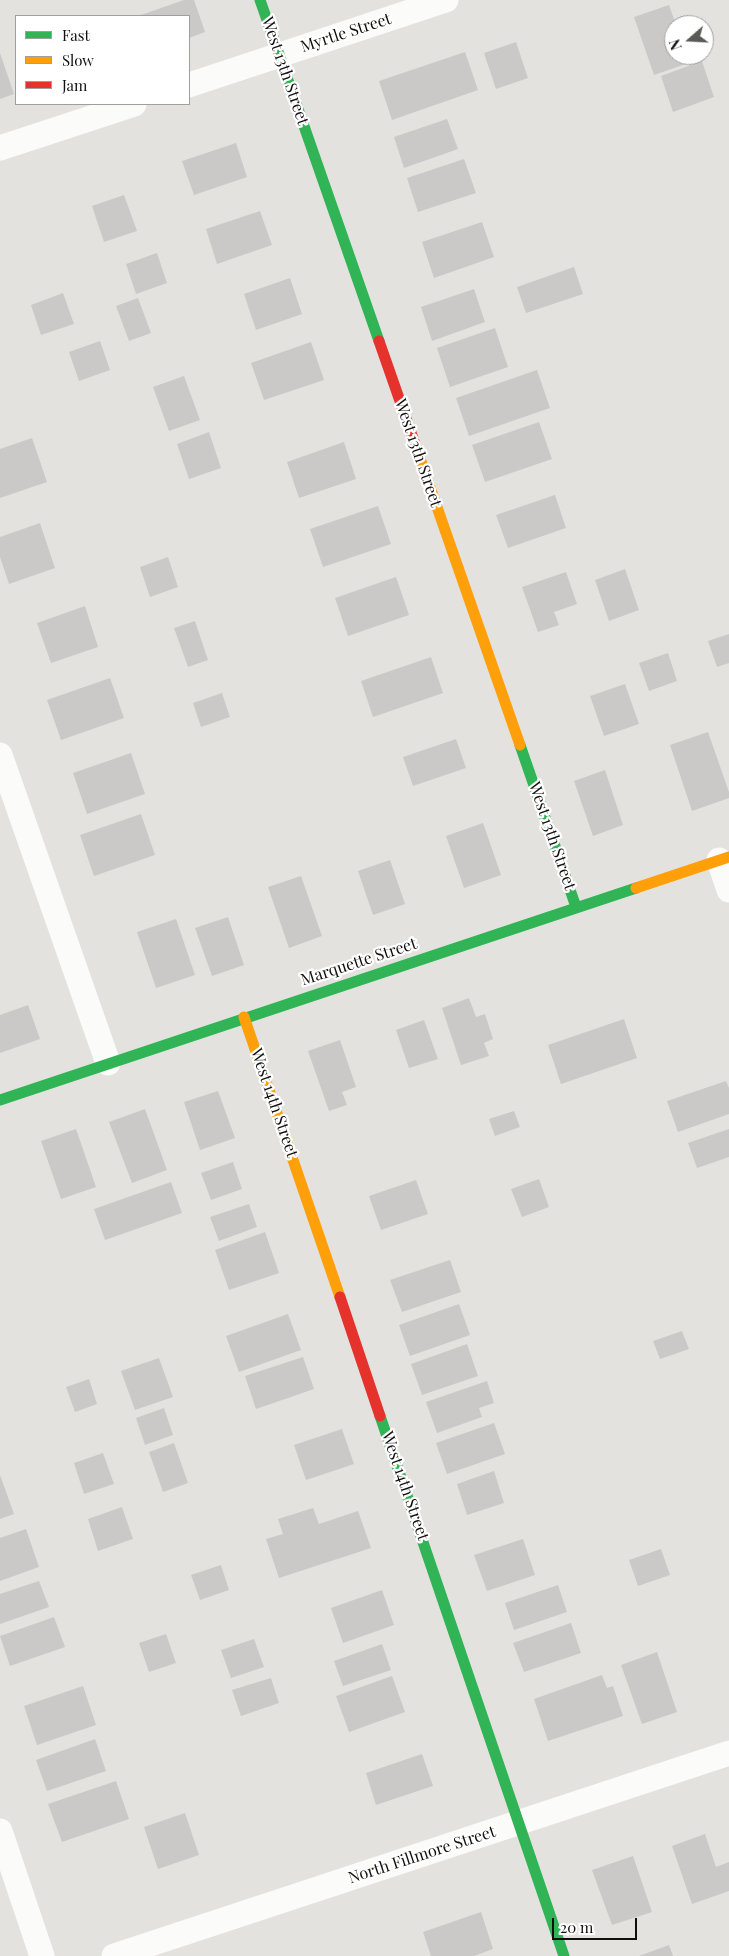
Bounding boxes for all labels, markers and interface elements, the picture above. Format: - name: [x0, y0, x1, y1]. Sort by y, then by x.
- street label: Myrtle Street: [298, 9, 394, 57]
- street label: West 13th Street: [258, 14, 312, 128]
- legend: [15, 15, 190, 105]
- north arrow: [664, 15, 714, 65]
- text: Fast: [62, 25, 90, 45]
- text: N: [665, 37, 686, 53]
- text: Slow: [62, 50, 94, 70]
- text: Jam: [62, 75, 87, 95]
- street label: West 13th Street: [391, 396, 445, 510]
- street label: West 13th Street: [525, 779, 579, 893]
- street label: Marquette Street: [299, 934, 419, 990]
- street label: West 14th Street: [246, 1046, 302, 1160]
- street label: West 14th Street: [377, 1429, 433, 1543]
- street label: North Fillmore Street: [346, 1822, 498, 1888]
- scale bar: [554, 1908, 639, 1940]
- text: 20 m: [560, 1917, 593, 1937]

